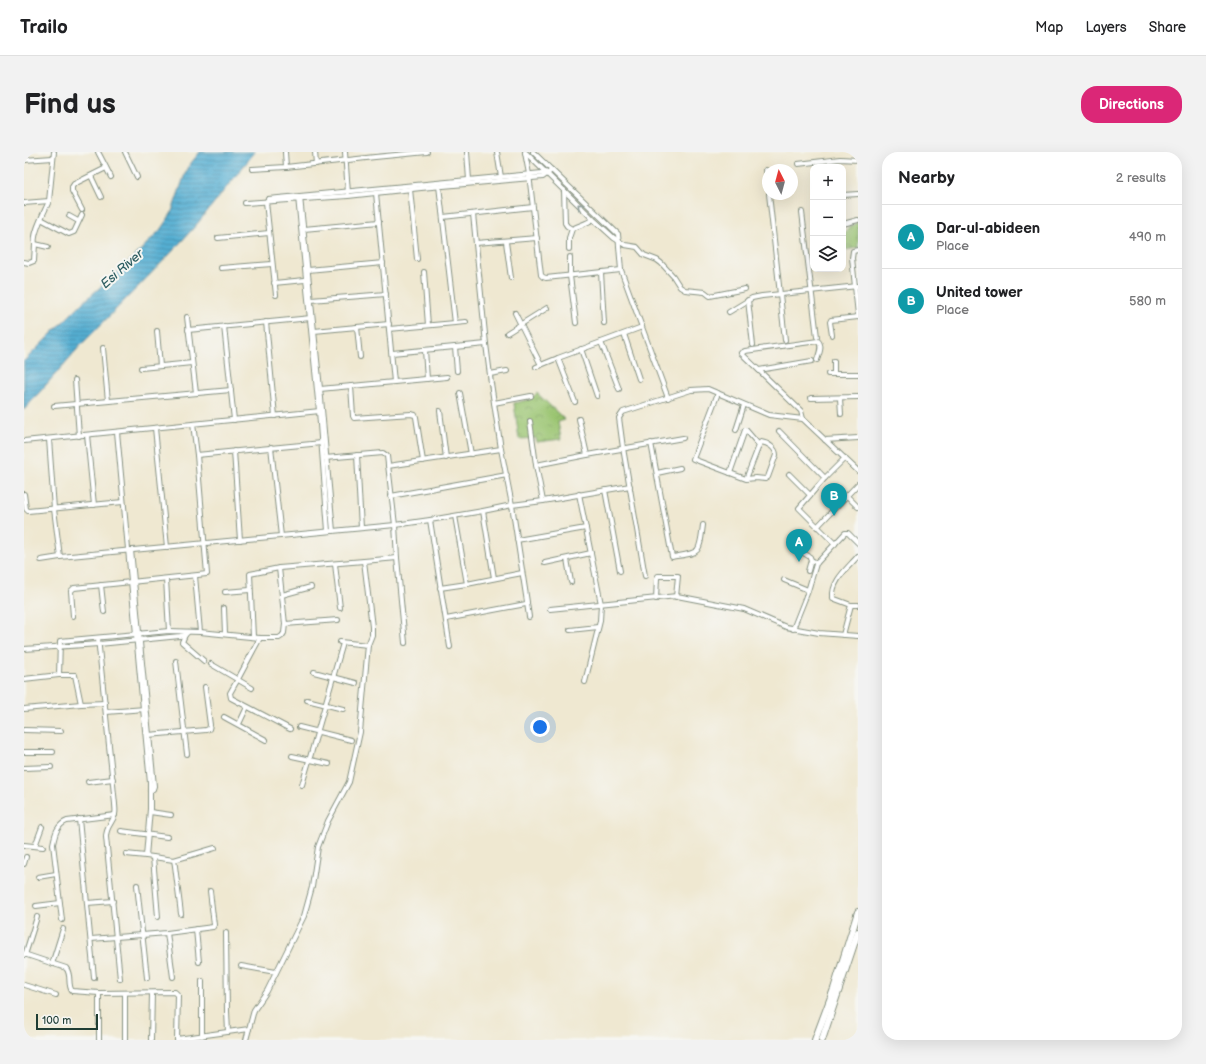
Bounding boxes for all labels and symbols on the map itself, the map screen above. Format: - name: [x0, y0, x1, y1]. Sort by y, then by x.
- north arrow: [762, 164, 798, 200]
- one-way arrow: [577, 203, 585, 211]
- water label: Esi River: [97, 245, 148, 292]
- pin: B: [821, 483, 847, 516]
- pin: A: [786, 529, 812, 562]
- your location: [530, 717, 550, 737]
- scale bar: [36, 1012, 98, 1031]

